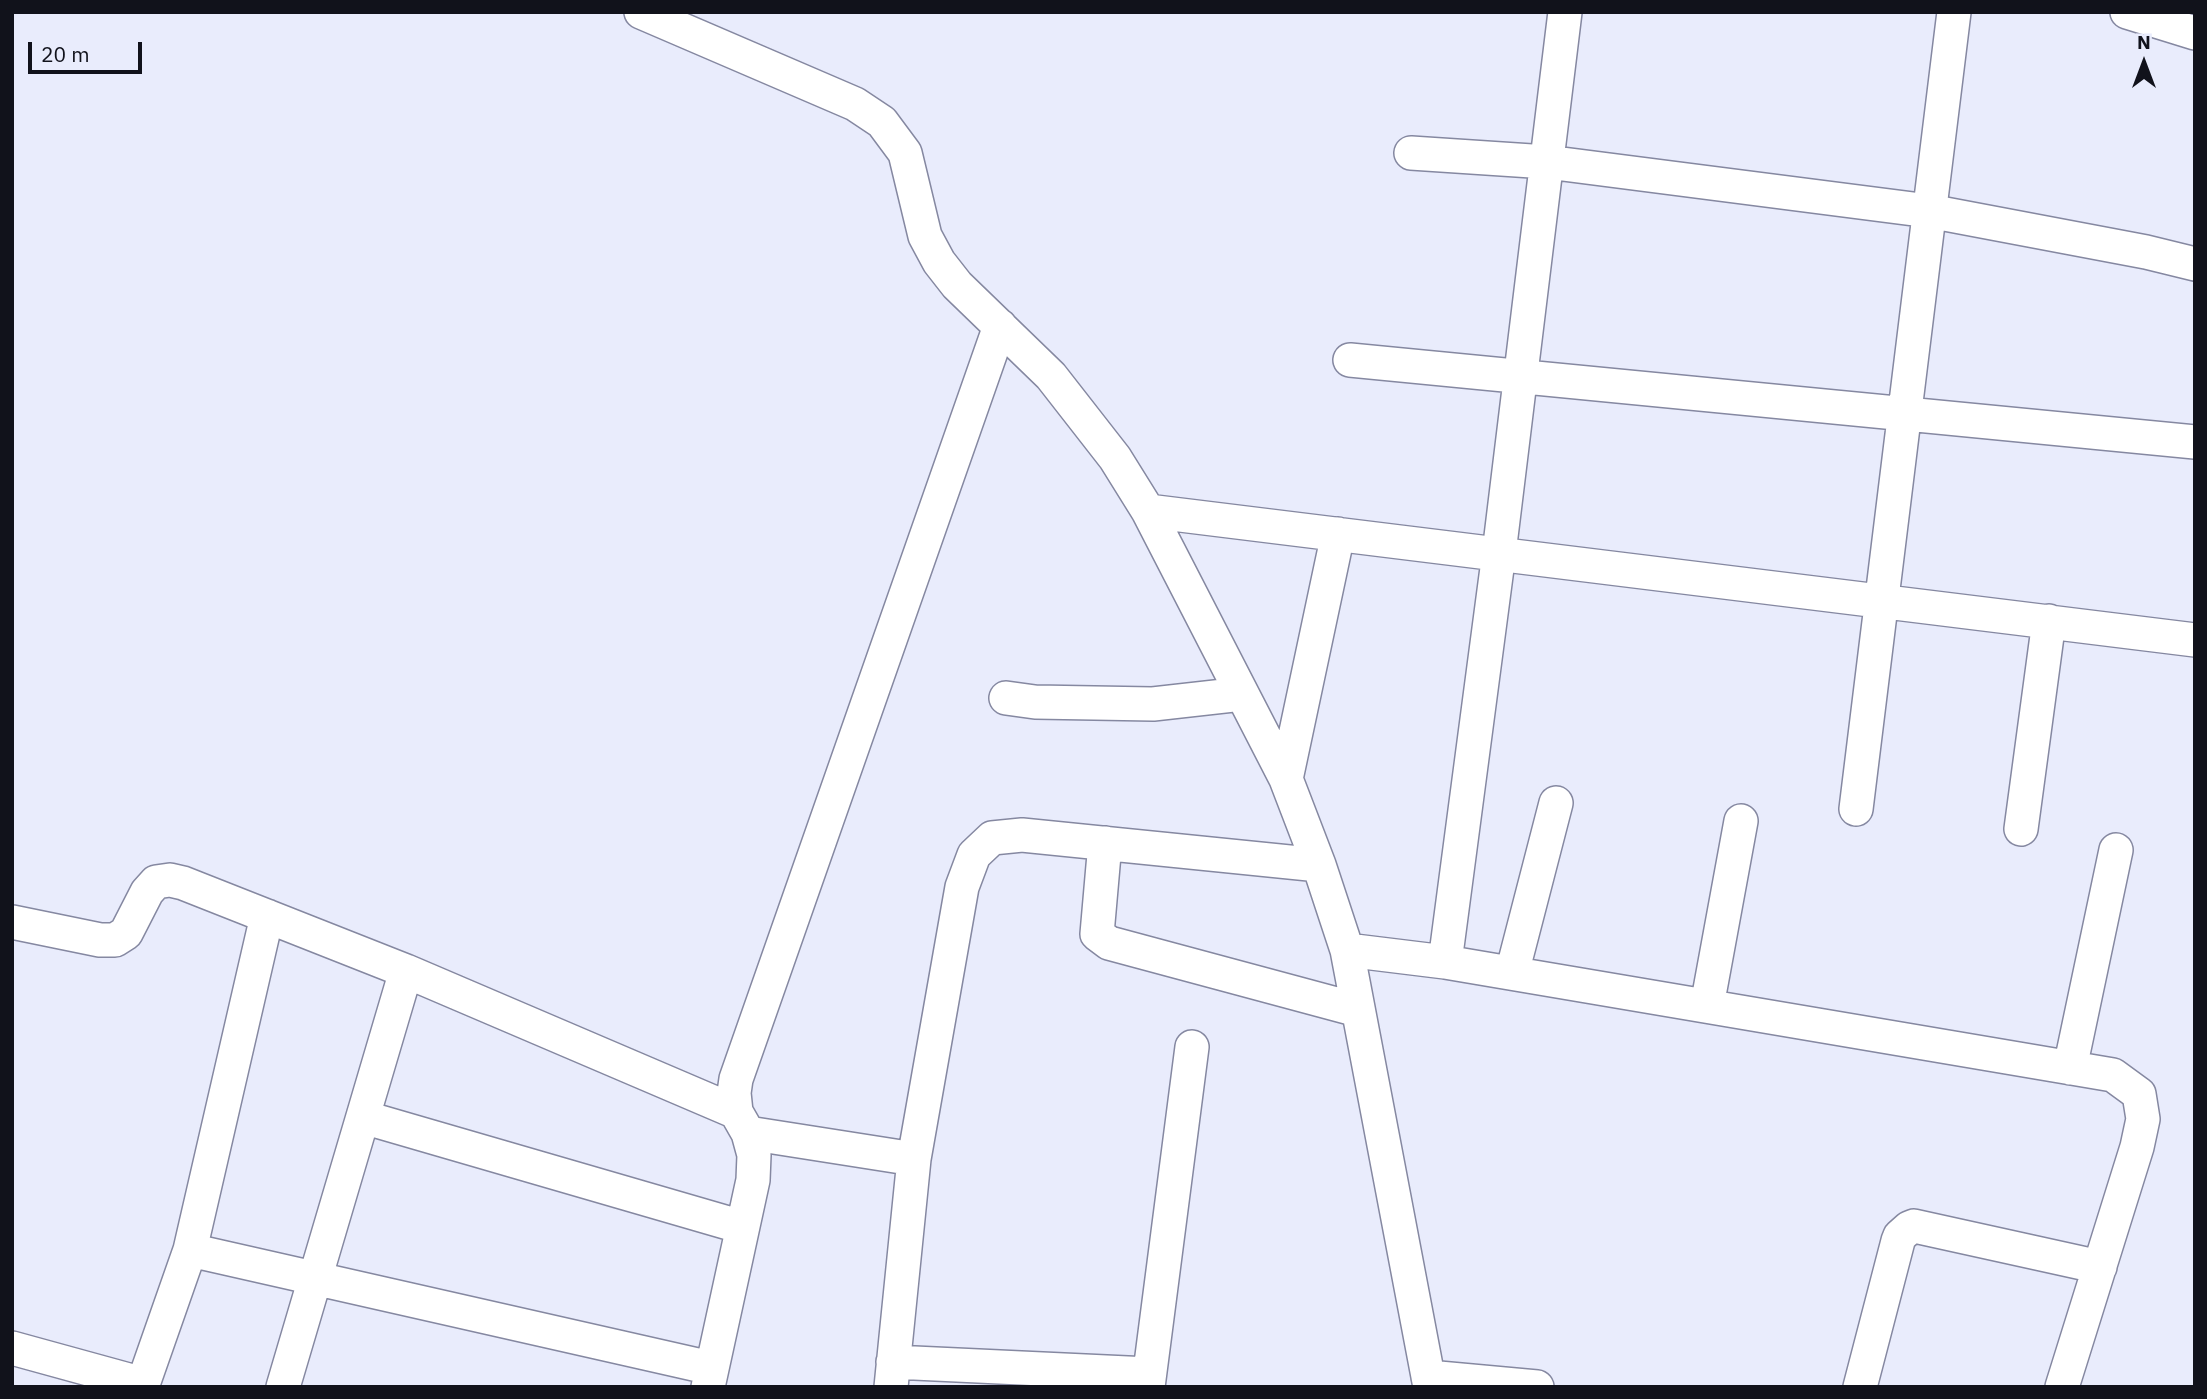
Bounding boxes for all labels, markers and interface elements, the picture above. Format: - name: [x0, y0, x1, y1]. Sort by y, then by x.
- scale bar: [32, 28, 145, 72]
- north arrow: [2109, 28, 2179, 98]
- text: N: [2137, 30, 2151, 54]
- text: 20 m: [41, 40, 90, 68]

